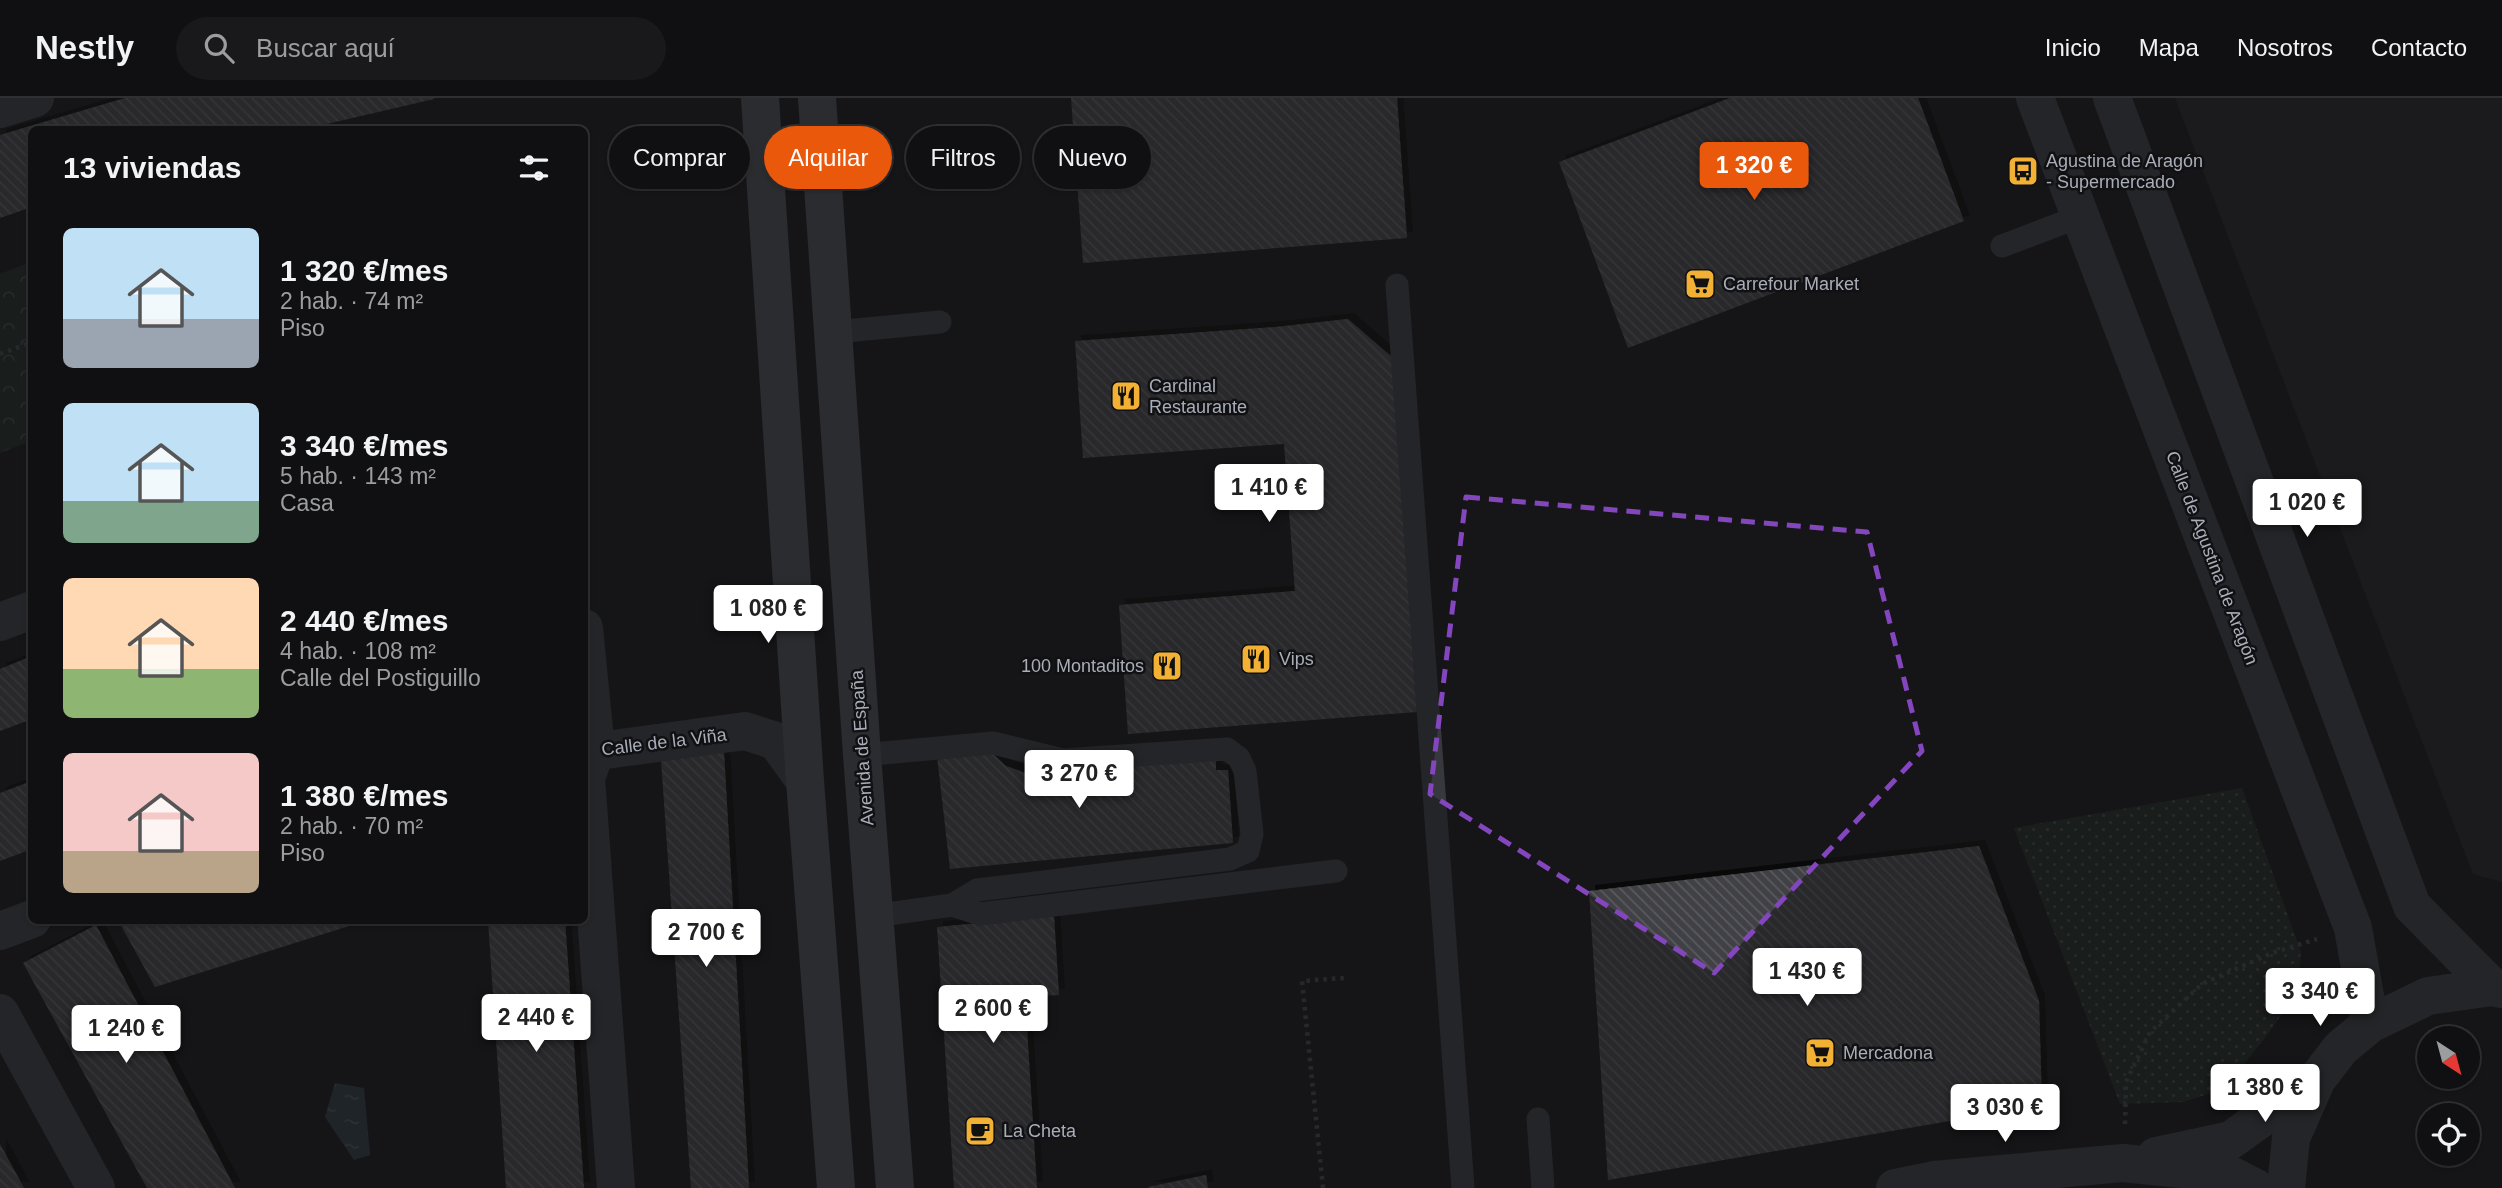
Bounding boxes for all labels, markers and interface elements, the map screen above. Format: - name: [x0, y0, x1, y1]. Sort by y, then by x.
- search box: [176, 17, 666, 80]
- text: Nestly: [35, 29, 134, 66]
- icon: search: [200, 29, 238, 67]
- text: Buscar aquí: [256, 33, 395, 63]
- text: Inicio: [2045, 34, 2101, 61]
- text: Mapa: [2139, 34, 2199, 61]
- text: Nosotros: [2237, 34, 2333, 61]
- text: Contacto: [2371, 34, 2467, 61]
- chip: Comprar: [609, 126, 750, 189]
- chip: Alquilar: [764, 126, 892, 189]
- chip: Filtros: [906, 126, 1020, 189]
- chip: Nuevo: [1034, 126, 1151, 189]
- pin: 1 320 €: [1689, 142, 1819, 202]
- icon: filters: [515, 149, 553, 187]
- text: 13 viviendas: [63, 151, 241, 184]
- place label: Agustina de Aragón - Supermercado: [2046, 151, 2203, 192]
- text: 1 320 €: [1716, 152, 1792, 178]
- bus stop icon: Agustina de Aragón - Supermercado: [2006, 154, 2040, 188]
- text: 1 320 €/mes: [280, 254, 448, 287]
- icon: home: [119, 256, 203, 340]
- supermarket icon: Carrefour Market: [1683, 267, 1717, 301]
- place label: Carrefour Market: [1723, 274, 1859, 294]
- text: 2 hab. · 74 m²: [280, 288, 423, 314]
- text: Piso: [280, 315, 325, 341]
- place label: Cardinal Restaurante: [1149, 376, 1247, 417]
- restaurant icon: Cardinal Restaurante: [1109, 379, 1143, 413]
- text: 3 340 €/mes: [280, 429, 448, 462]
- icon: home: [119, 431, 203, 515]
- street label: Calle de Agustina de Aragón: [2162, 448, 2262, 668]
- text: 5 hab. · 143 m²: [280, 463, 436, 489]
- pin: 1 410 €: [1204, 464, 1334, 524]
- text: 1 410 €: [1231, 474, 1307, 500]
- pin: 1 020 €: [2242, 480, 2372, 539]
- text: 1 020 €: [2269, 489, 2345, 515]
- text: Casa: [280, 490, 334, 516]
- pin: 1 080 €: [703, 586, 833, 645]
- text: 1 080 €: [730, 595, 806, 621]
- text: 2 440 €/mes: [280, 604, 448, 637]
- icon: home: [119, 606, 203, 690]
- text: 4 hab. · 108 m²: [280, 638, 436, 664]
- restaurant icon: Vips: [1239, 642, 1273, 676]
- restaurant icon: 100 Montaditos: [1150, 649, 1184, 683]
- place label: Vips: [1279, 649, 1314, 669]
- place label: 100 Montaditos: [1021, 656, 1144, 676]
- text: Calle del Postiguillo: [280, 665, 481, 691]
- street label: Avenida de España: [847, 669, 877, 826]
- street label: Calle de la Viña: [600, 724, 729, 760]
- pin: 3 270 €: [1014, 750, 1144, 810]
- text: 3 270 €: [1041, 760, 1117, 786]
- text: 1 380 €/mes: [280, 779, 448, 812]
- icon: home: [119, 781, 203, 865]
- text: 2 hab. · 70 m²: [280, 813, 423, 839]
- text: Piso: [280, 840, 325, 866]
- pin: 2 700 €: [641, 910, 771, 969]
- text: 2 700 €: [668, 919, 744, 945]
- pin: 1 430 €: [1742, 948, 1872, 1008]
- text: 1 430 €: [1769, 958, 1845, 984]
- pin: 3 340 €: [2255, 968, 2385, 1028]
- text: 3 340 €: [2282, 978, 2358, 1004]
- pin: 2 600 €: [928, 986, 1058, 1045]
- pin: 2 440 €: [471, 995, 601, 1054]
- text: 2 600 €: [955, 995, 1031, 1021]
- text: 2 440 €: [498, 1004, 574, 1030]
- pin: 1 240 €: [61, 1006, 191, 1065]
- text: 1 240 €: [88, 1015, 164, 1041]
- north arrow: [2417, 1026, 2480, 1088]
- map controls: [2417, 1026, 2480, 1166]
- supermarket icon: Mercadona: [1803, 1036, 1837, 1070]
- place label: Mercadona: [1843, 1043, 1934, 1063]
- pin: 1 380 €: [2200, 1065, 2330, 1124]
- text: 1 380 €: [2227, 1074, 2303, 1100]
- pin: 3 030 €: [1940, 1084, 2070, 1144]
- text: 3 030 €: [1967, 1094, 2043, 1120]
- button: locate: [2417, 1103, 2480, 1166]
- cafe icon: La Cheta: [963, 1114, 997, 1148]
- place label: La Cheta: [1003, 1121, 1077, 1141]

